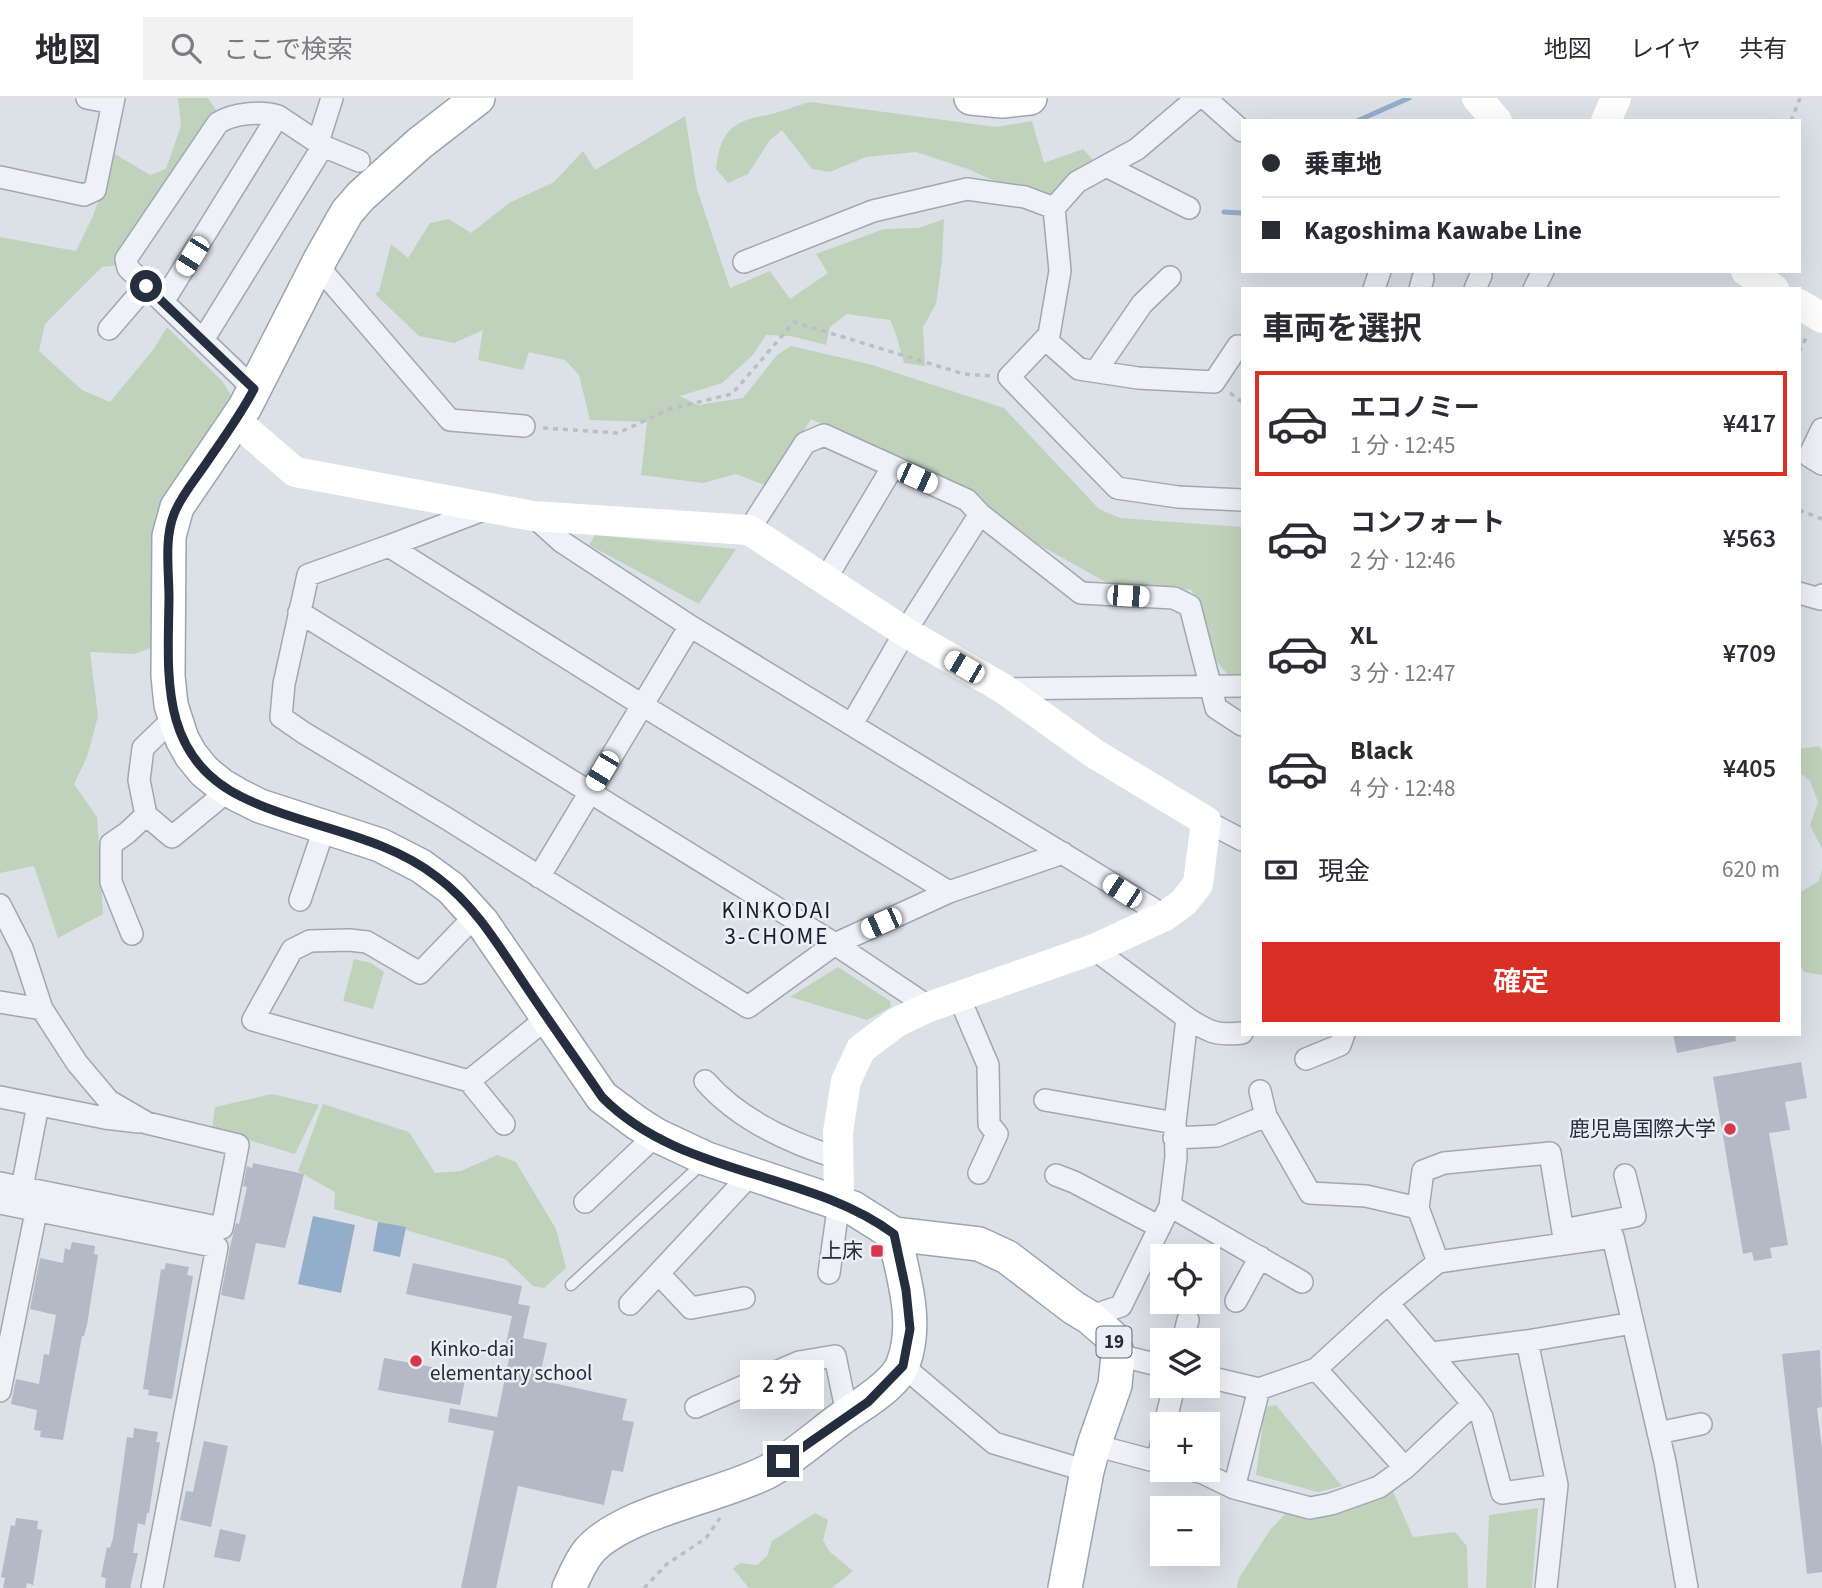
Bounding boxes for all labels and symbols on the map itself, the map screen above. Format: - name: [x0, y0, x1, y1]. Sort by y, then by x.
- car: [172, 233, 213, 279]
- route start: [130, 270, 162, 302]
- car: [894, 460, 941, 496]
- car: [1107, 584, 1150, 608]
- car: [941, 647, 988, 687]
- car: [583, 748, 622, 794]
- car: [1099, 871, 1146, 911]
- district label: KINKODAI 3-CHOME: [722, 894, 832, 953]
- car: [858, 905, 905, 941]
- place label: 鹿児島国際大学: [1569, 1114, 1716, 1144]
- marker: 鹿児島国際大学: [1722, 1121, 1738, 1137]
- place label: 上床: [821, 1236, 863, 1266]
- marker: 上床: [869, 1243, 885, 1259]
- road number: 19: [1096, 1326, 1132, 1358]
- place label: Kinko-dai elementary school: [430, 1334, 592, 1388]
- marker: Kinko-dai elementary school: [408, 1353, 424, 1369]
- callout: 2 分: [741, 1360, 825, 1408]
- route end: [767, 1445, 799, 1477]

